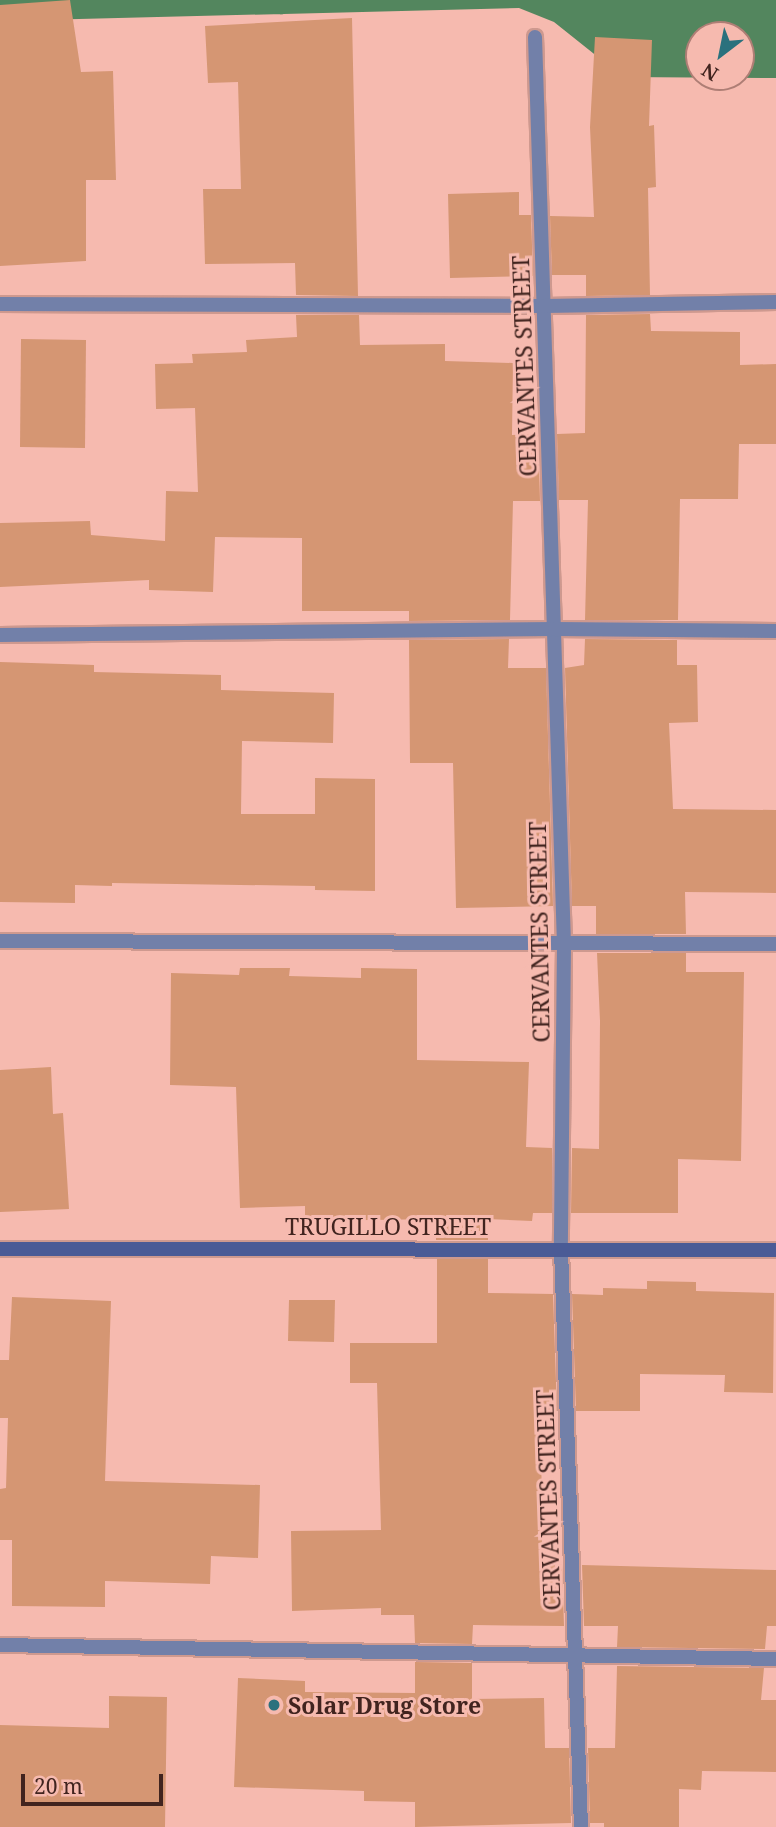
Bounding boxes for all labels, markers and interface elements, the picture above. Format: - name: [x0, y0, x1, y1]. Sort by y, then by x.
- north arrow: [685, 21, 755, 91]
- text: N: [697, 57, 723, 87]
- street label: CERVANTES STREET: [506, 255, 542, 477]
- street label: CERVANTES STREET: [523, 821, 555, 1043]
- street label: TRUGILLO STREET: [285, 1212, 491, 1240]
- street label: CERVANTES STREET: [530, 1389, 566, 1611]
- place label: Solar Drug Store: [288, 1691, 481, 1719]
- marker: Solar Drug Store: [266, 1697, 282, 1713]
- scale bar: [24, 1760, 166, 1804]
- text: 20 m: [34, 1772, 83, 1800]

